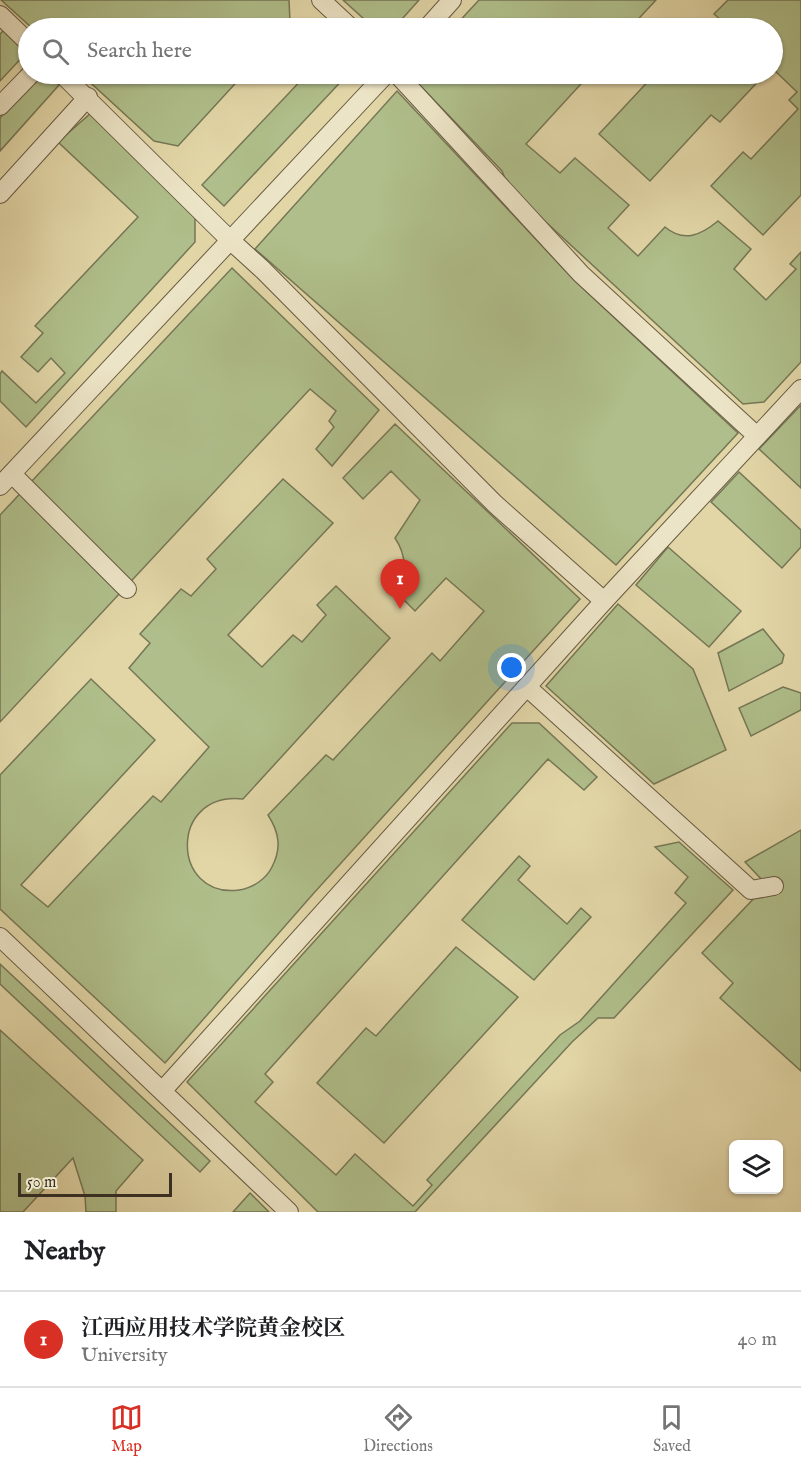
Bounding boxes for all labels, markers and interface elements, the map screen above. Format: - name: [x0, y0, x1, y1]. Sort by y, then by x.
- search box: [18, 18, 783, 84]
- icon: search: [39, 35, 72, 68]
- text: Search here: [87, 37, 192, 65]
- pin: 1: [380, 560, 420, 609]
- your location: [497, 653, 526, 682]
- map controls: [729, 1140, 783, 1194]
- button: layers: [729, 1140, 783, 1194]
- scale bar: [18, 1170, 172, 1198]
- text: 50 m: [27, 1173, 56, 1193]
- text: Nearby: [24, 1235, 105, 1268]
- text: 江西应用技术学院黄金校区: [81, 1315, 345, 1343]
- text: 1: [40, 1327, 47, 1352]
- text: 40 m: [738, 1327, 777, 1352]
- text: University: [81, 1343, 168, 1368]
- tab: Map: [110, 1401, 143, 1457]
- tab: Directions: [363, 1401, 433, 1457]
- tab: Saved: [653, 1401, 691, 1457]

